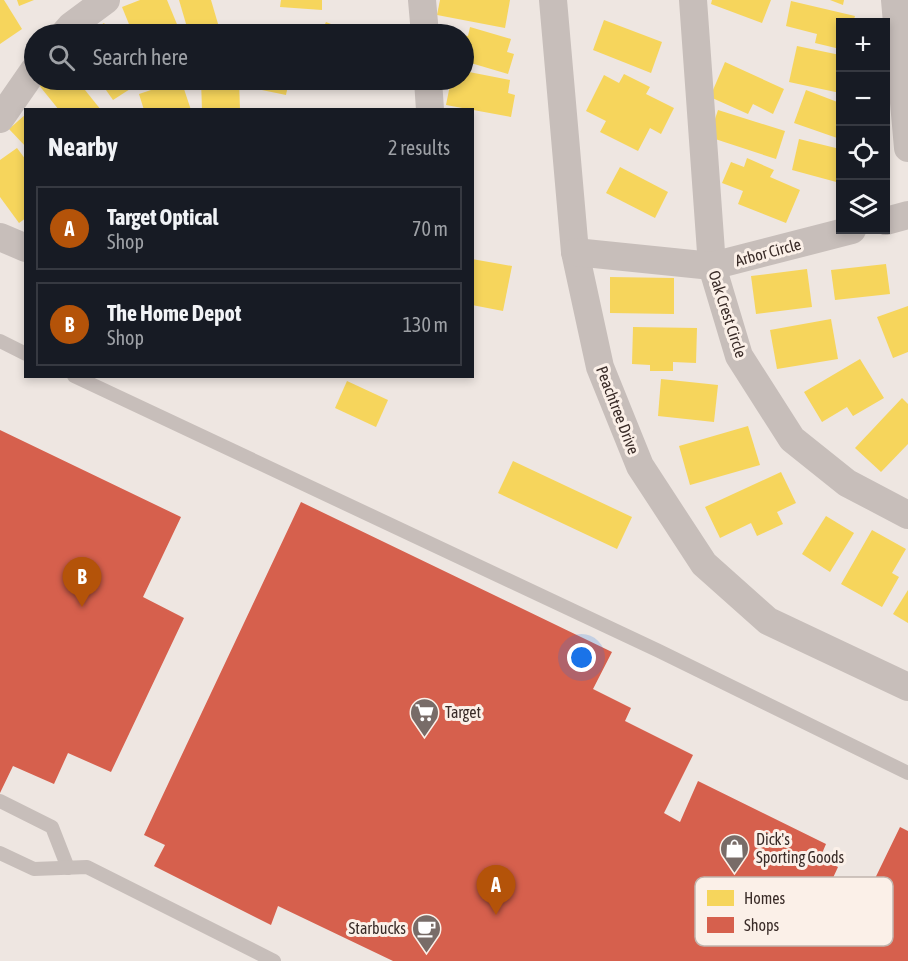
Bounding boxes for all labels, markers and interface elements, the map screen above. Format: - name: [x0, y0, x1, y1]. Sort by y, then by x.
- map controls: [836, 18, 890, 234]
- button: +: [836, 18, 890, 72]
- search box: [24, 24, 474, 90]
- icon: search: [45, 41, 78, 74]
- text: Search here: [93, 44, 188, 70]
- button: −: [836, 72, 890, 126]
- button: locate: [836, 126, 890, 180]
- text: Nearby: [48, 132, 118, 162]
- text: 2 results: [388, 136, 450, 159]
- button: layers: [836, 180, 890, 234]
- text: Target Optical: [107, 204, 218, 230]
- text: A: [65, 217, 74, 240]
- text: 70 m: [412, 217, 448, 240]
- text: Shop: [107, 230, 144, 253]
- street label: Arbor Circle: [733, 235, 803, 269]
- street label: Oak Crest Circle: [705, 268, 751, 360]
- text: The Home Depot: [107, 300, 241, 326]
- text: B: [65, 313, 74, 336]
- text: 130 m: [403, 313, 448, 336]
- text: Shop: [107, 326, 144, 349]
- street label: Peachtree Drive: [593, 363, 643, 457]
- pin: B: [62, 558, 101, 607]
- your location: [567, 643, 596, 672]
- supermarket icon: Target: [408, 696, 440, 738]
- place label: Target: [445, 703, 481, 722]
- place label: Dick's Sporting Goods: [756, 830, 845, 867]
- shop icon: Dick's Sporting Goods: [719, 832, 751, 874]
- pin: A: [476, 866, 516, 915]
- legend: [695, 877, 893, 946]
- text: Homes: [744, 889, 786, 907]
- cafe icon: Starbucks: [411, 912, 443, 954]
- text: Shops: [744, 916, 780, 935]
- place label: Starbucks: [349, 919, 406, 937]

